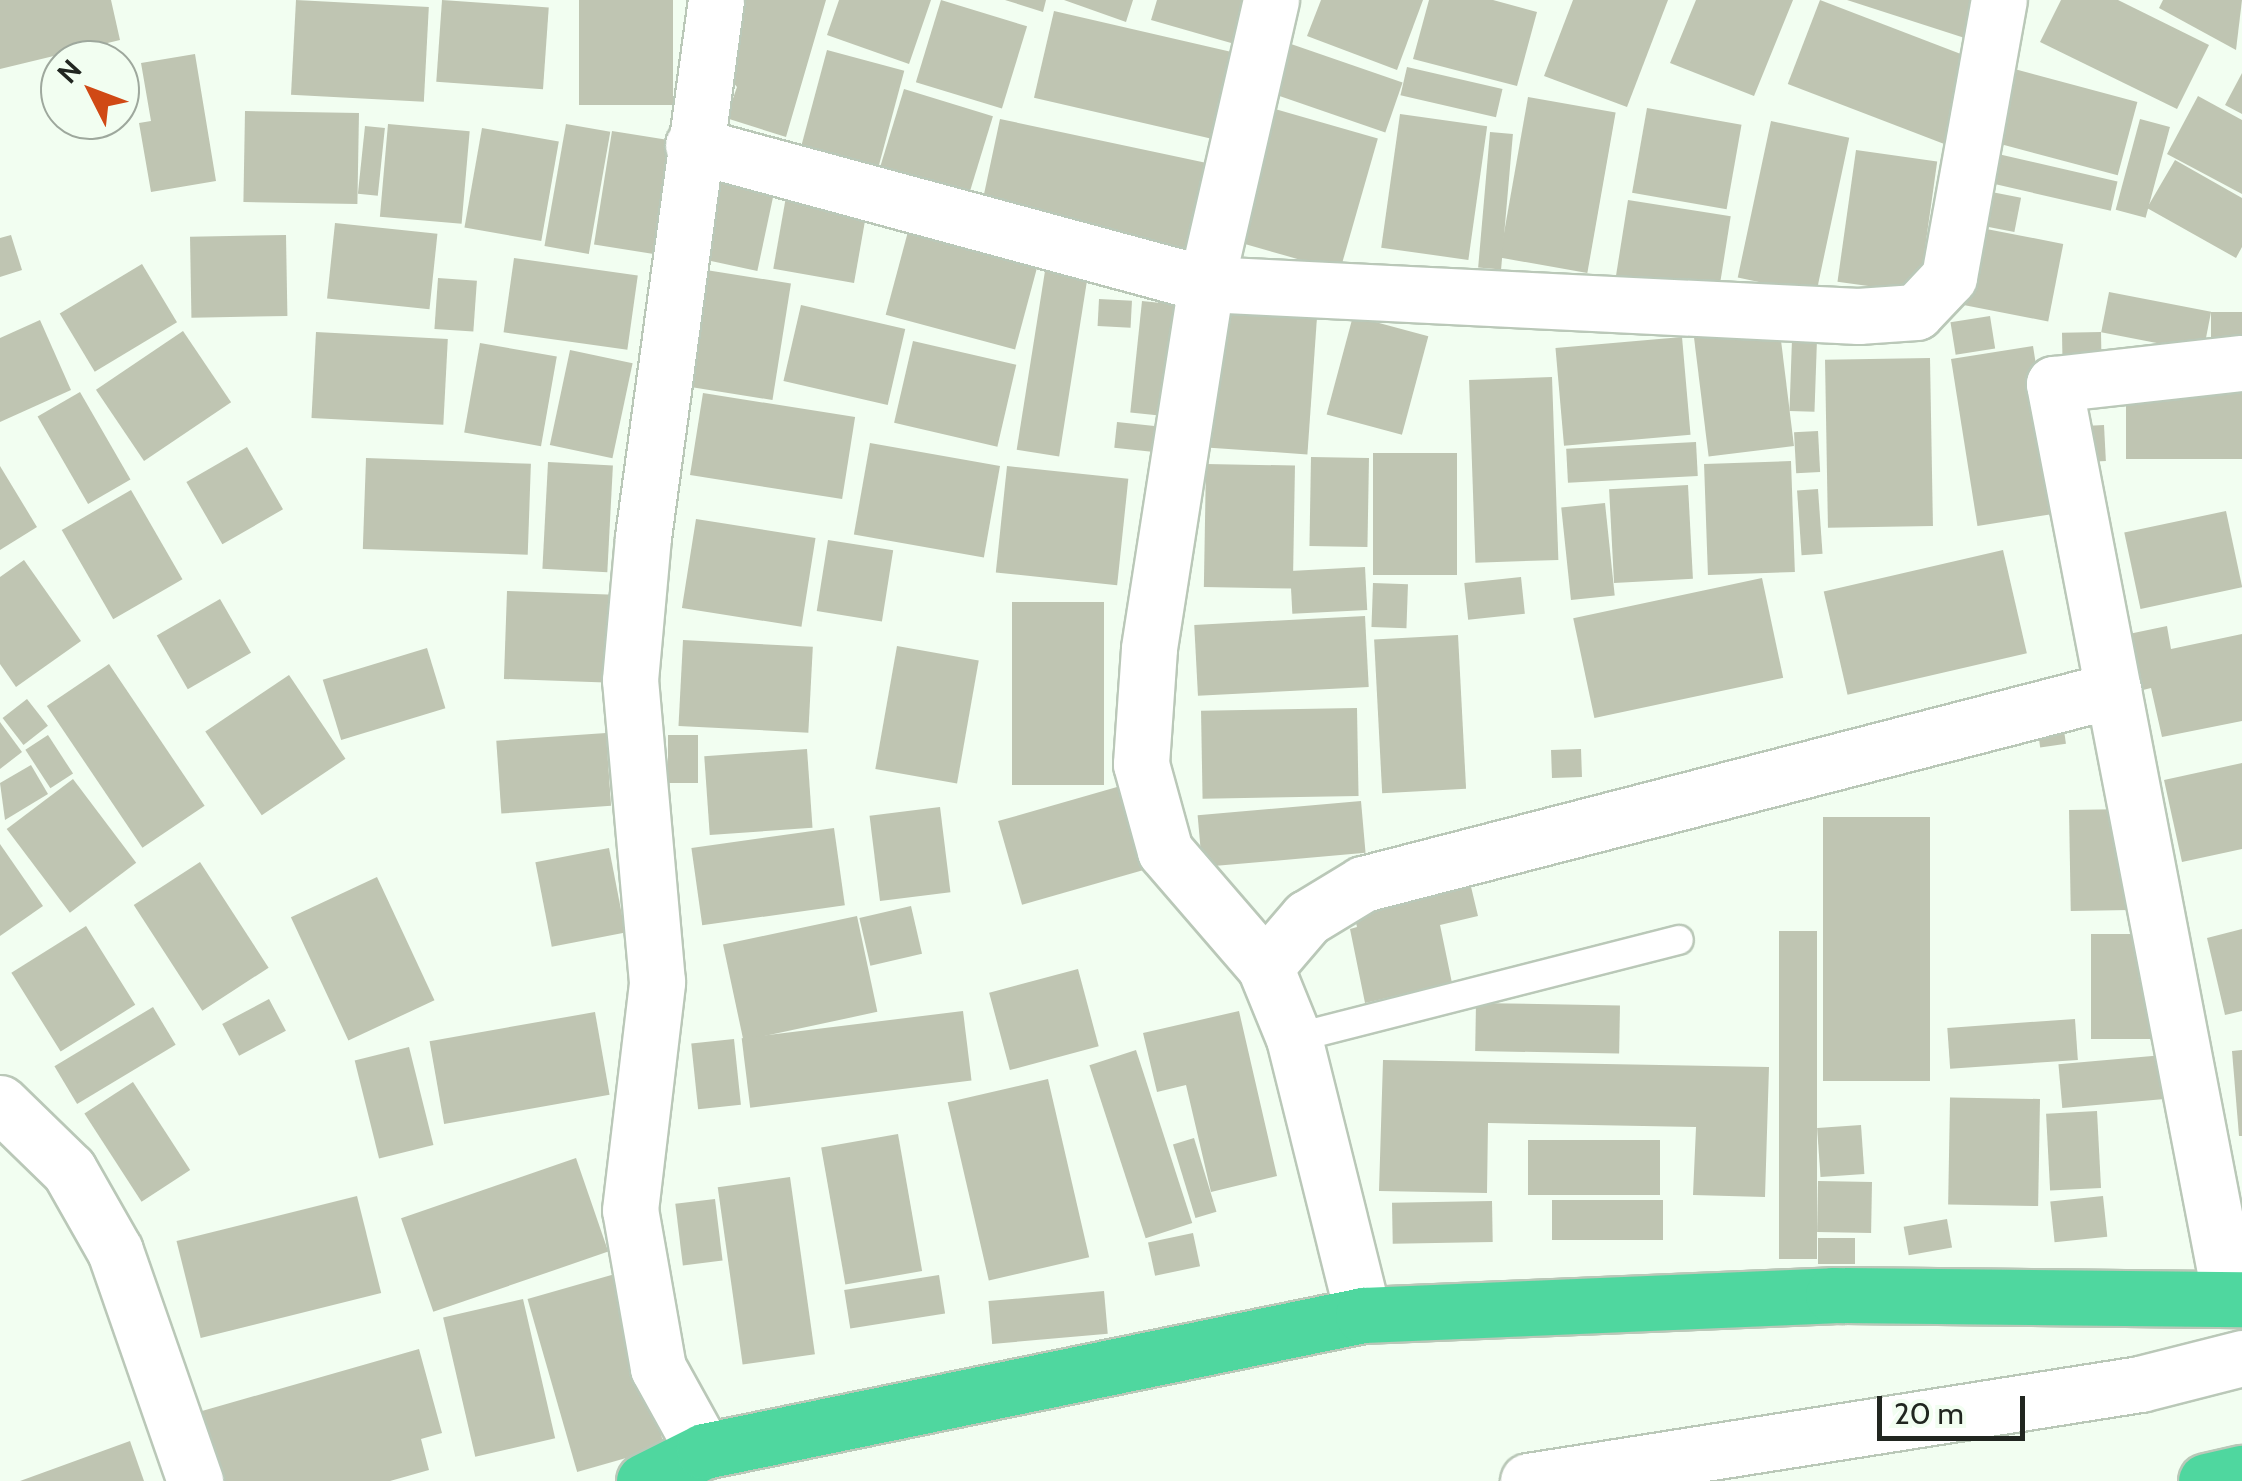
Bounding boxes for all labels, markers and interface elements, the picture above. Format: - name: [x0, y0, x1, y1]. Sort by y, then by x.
- north arrow: [40, 40, 140, 140]
- text: N: [50, 53, 88, 90]
- scale bar: [1882, 1376, 2030, 1438]
- text: 20 m: [1894, 1395, 1964, 1432]

